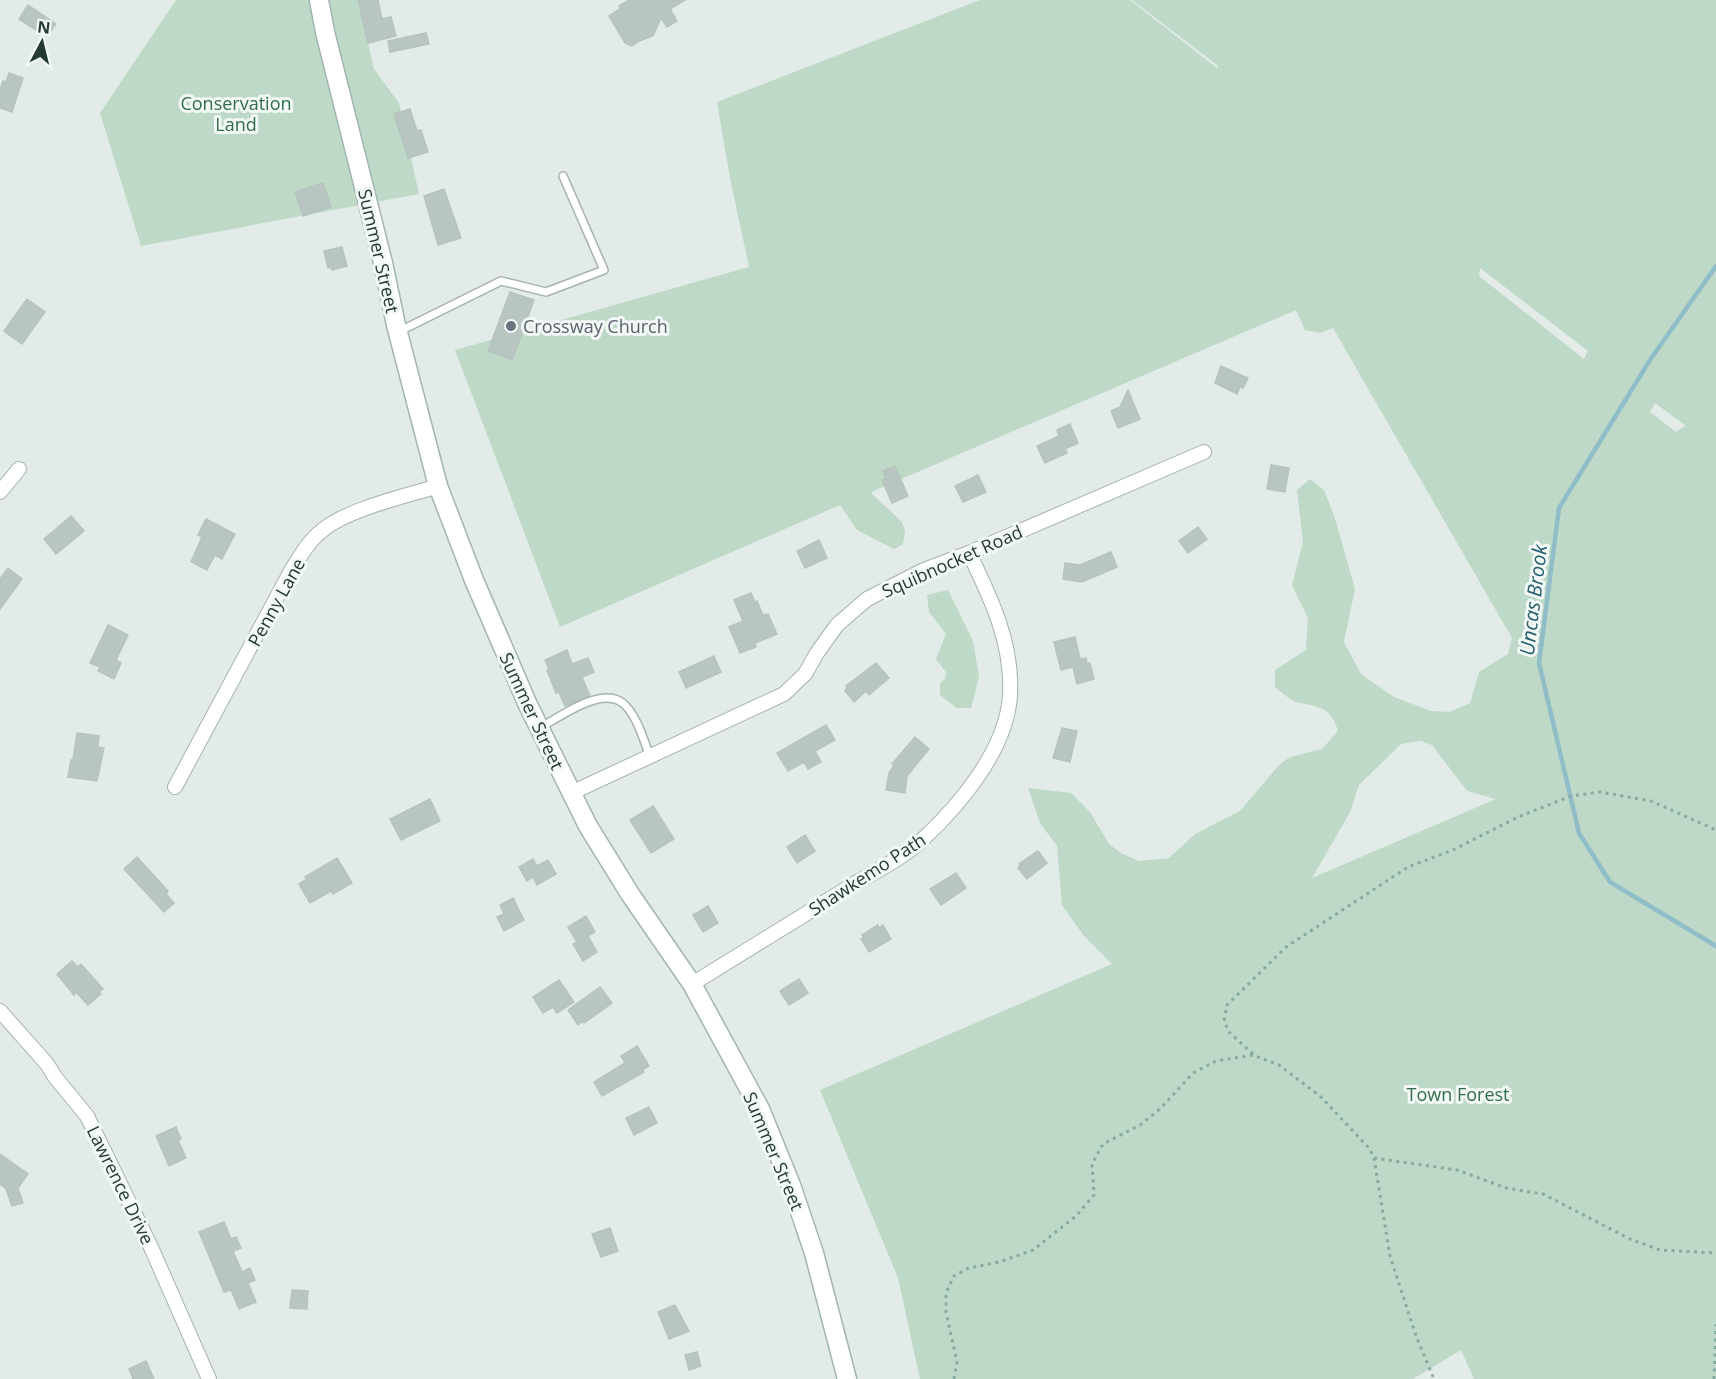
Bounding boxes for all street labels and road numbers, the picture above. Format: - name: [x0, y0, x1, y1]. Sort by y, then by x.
- street label: Summer Street: [353, 187, 405, 315]
- street label: Squibnocket Road: [878, 519, 1026, 603]
- street label: Penny Lane: [242, 554, 310, 650]
- street label: Summer Street: [494, 649, 570, 773]
- street label: Shawkemo Path: [804, 827, 930, 921]
- street label: Summer Street: [738, 1088, 810, 1214]
- street label: Lawrence Drive: [82, 1122, 160, 1248]

